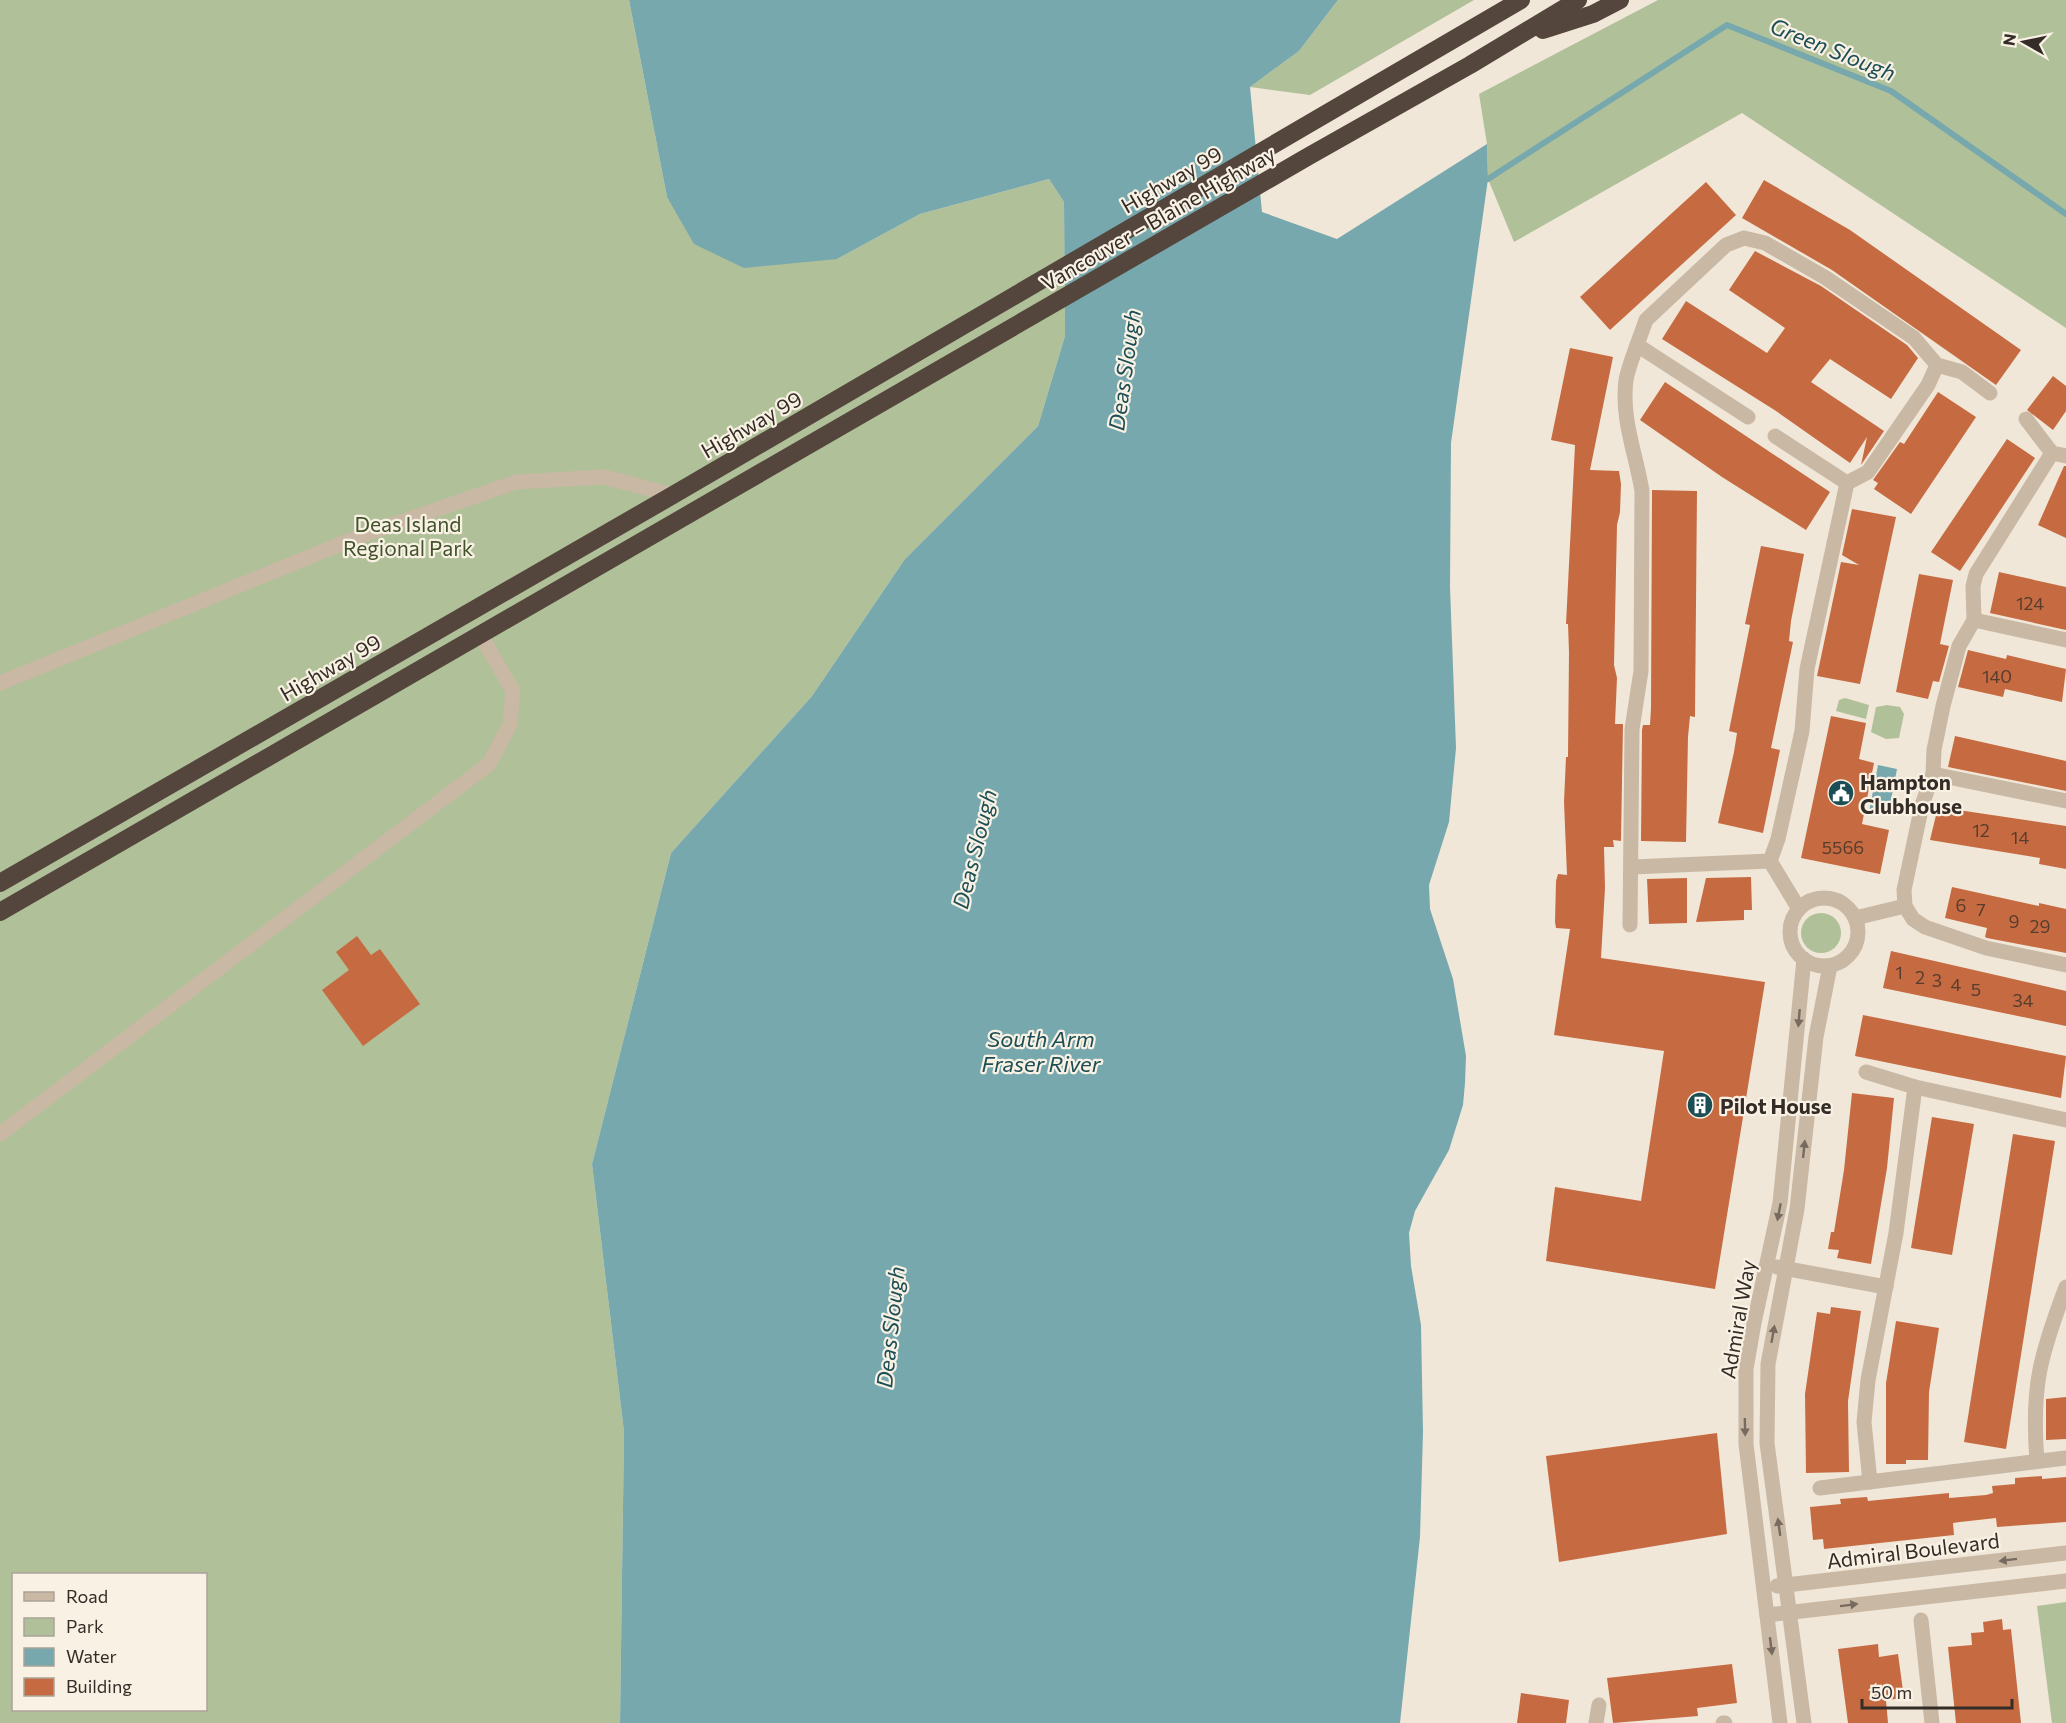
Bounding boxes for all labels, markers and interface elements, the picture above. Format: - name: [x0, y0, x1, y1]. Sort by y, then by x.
- water label: Green Slough: [1766, 12, 1900, 86]
- north arrow: [1994, 12, 2054, 72]
- text: N: [1998, 32, 2019, 47]
- street label: Highway 99: [1116, 140, 1226, 218]
- street label: Vancouver – Blaine Highway: [1036, 141, 1280, 295]
- water label: Deas Slough: [1102, 308, 1146, 432]
- street label: Highway 99: [696, 385, 806, 463]
- park label: Deas Island Regional Park: [343, 511, 473, 560]
- house number: 124: [2016, 592, 2044, 614]
- street label: Highway 99: [275, 628, 385, 706]
- house number: 140: [1982, 665, 2012, 687]
- place label: Hampton Clubhouse: [1860, 769, 1962, 818]
- public building icon: Hampton Clubhouse: [1826, 778, 1856, 808]
- water label: Deas Slough: [946, 787, 1002, 911]
- house number: 12: [1972, 819, 1990, 841]
- house number: 14: [2011, 826, 2029, 848]
- house number: 5566: [1822, 836, 1864, 858]
- house number: 6: [1956, 894, 1966, 916]
- house number: 7: [1976, 898, 1986, 920]
- house number: 9: [2009, 910, 2019, 932]
- house number: 29: [2030, 915, 2050, 937]
- house number: 1: [1895, 961, 1903, 983]
- house number: 2: [1915, 966, 1925, 988]
- house number: 3: [1932, 969, 1942, 991]
- house number: 4: [1951, 973, 1962, 995]
- house number: 5: [1971, 978, 1981, 1000]
- house number: 34: [2012, 989, 2034, 1011]
- one-way arrow: [1794, 1008, 1804, 1027]
- water label: South Arm Fraser River: [982, 1025, 1102, 1077]
- building icon: Pilot House: [1685, 1090, 1715, 1120]
- place label: Pilot House: [1720, 1093, 1832, 1118]
- one-way arrow: [1799, 1139, 1809, 1158]
- one-way arrow: [1774, 1202, 1783, 1221]
- street label: Admiral Way: [1714, 1257, 1760, 1380]
- water label: Deas Slough: [870, 1265, 910, 1389]
- one-way arrow: [1769, 1324, 1778, 1343]
- one-way arrow: [1741, 1417, 1750, 1436]
- one-way arrow: [1774, 1518, 1783, 1537]
- street label: Admiral Boulevard: [1825, 1527, 2001, 1573]
- one-way arrow: [1998, 1555, 2017, 1565]
- legend: [12, 1573, 207, 1711]
- text: Road: [66, 1585, 108, 1607]
- one-way arrow: [1840, 1601, 1859, 1610]
- text: Park: [66, 1615, 104, 1637]
- one-way arrow: [1766, 1637, 1776, 1656]
- text: Water: [66, 1645, 117, 1667]
- scale bar: [1862, 1672, 2012, 1710]
- text: Building: [66, 1675, 132, 1697]
- text: 50 m: [1871, 1681, 1912, 1703]

